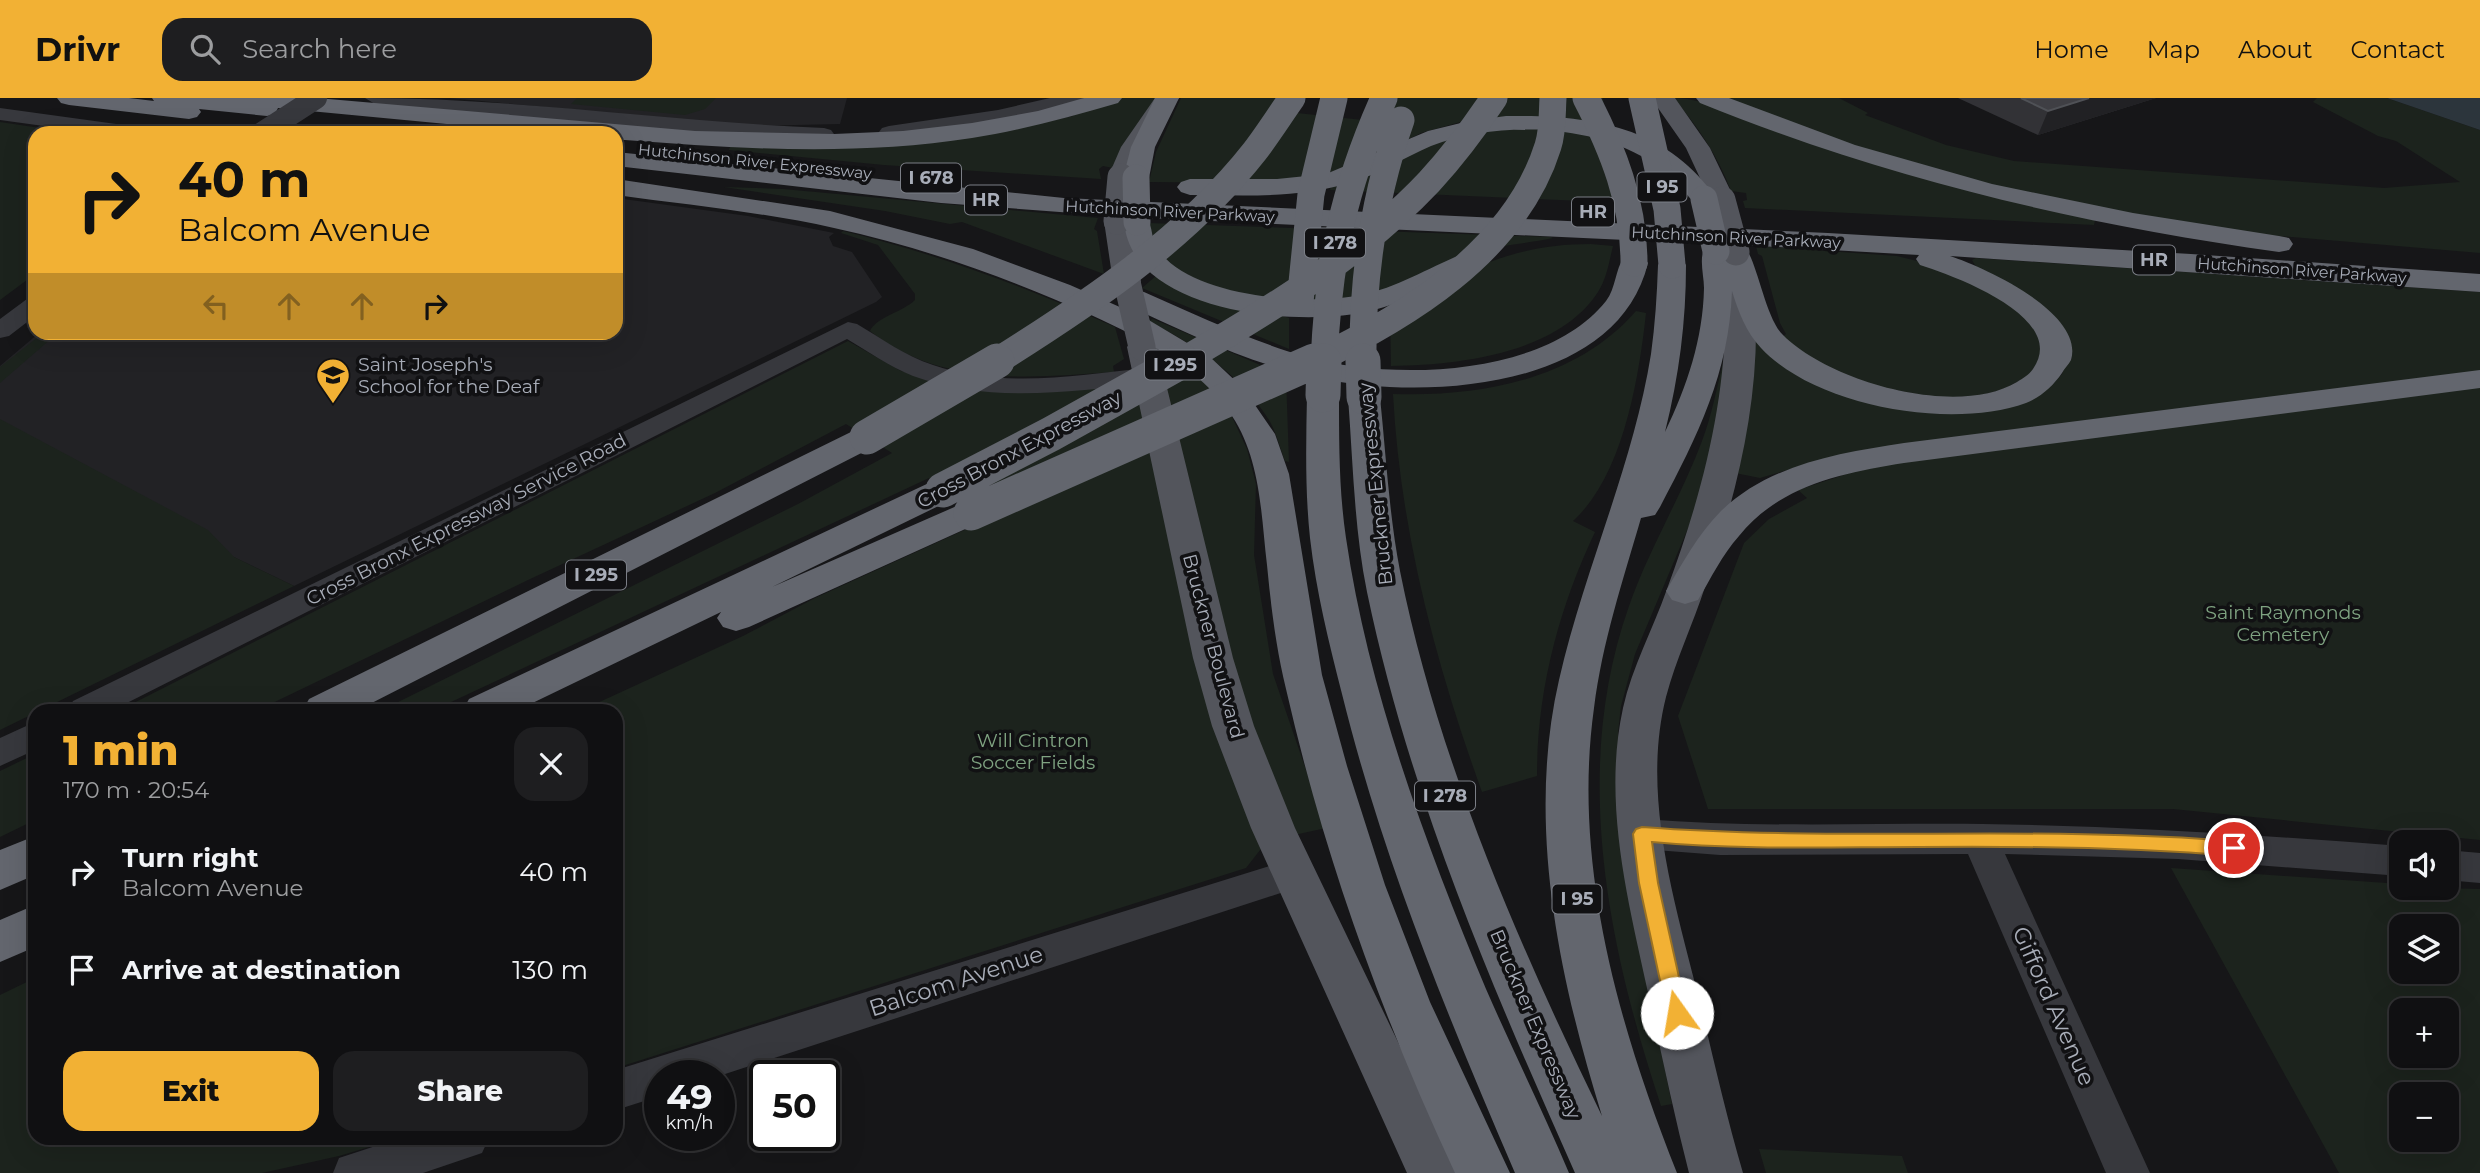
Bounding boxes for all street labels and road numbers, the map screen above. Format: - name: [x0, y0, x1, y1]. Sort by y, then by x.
- street label: Hutchinson River Expressway: [637, 140, 873, 183]
- road number: I 678: [901, 164, 961, 192]
- road number: I 95: [1638, 172, 1686, 202]
- road number: HR: [965, 186, 1007, 214]
- street label: Hutchinson River Parkway: [1065, 197, 1276, 226]
- road number: HR: [1572, 198, 1614, 226]
- street label: Hutchinson River Parkway: [1631, 223, 1842, 252]
- road number: I 278: [1305, 228, 1365, 258]
- road number: HR: [2133, 246, 2175, 274]
- street label: Hutchinson River Parkway: [2197, 254, 2408, 287]
- road number: I 295: [1145, 351, 1205, 380]
- street label: Bruckner Expressway: [1353, 381, 1398, 586]
- street label: Cross Bronx Expressway: [913, 385, 1126, 513]
- street label: Cross Bronx Expressway Service Road: [302, 428, 630, 611]
- street label: Bruckner Boulevard: [1178, 551, 1249, 741]
- road number: I 295: [566, 560, 626, 589]
- road number: I 278: [1415, 782, 1475, 810]
- road number: I 95: [1552, 884, 1602, 914]
- street label: Gifford Avenue: [2006, 922, 2102, 1090]
- street label: Bruckner Expressway: [1485, 926, 1586, 1123]
- street label: Balcom Avenue: [865, 940, 1047, 1022]

